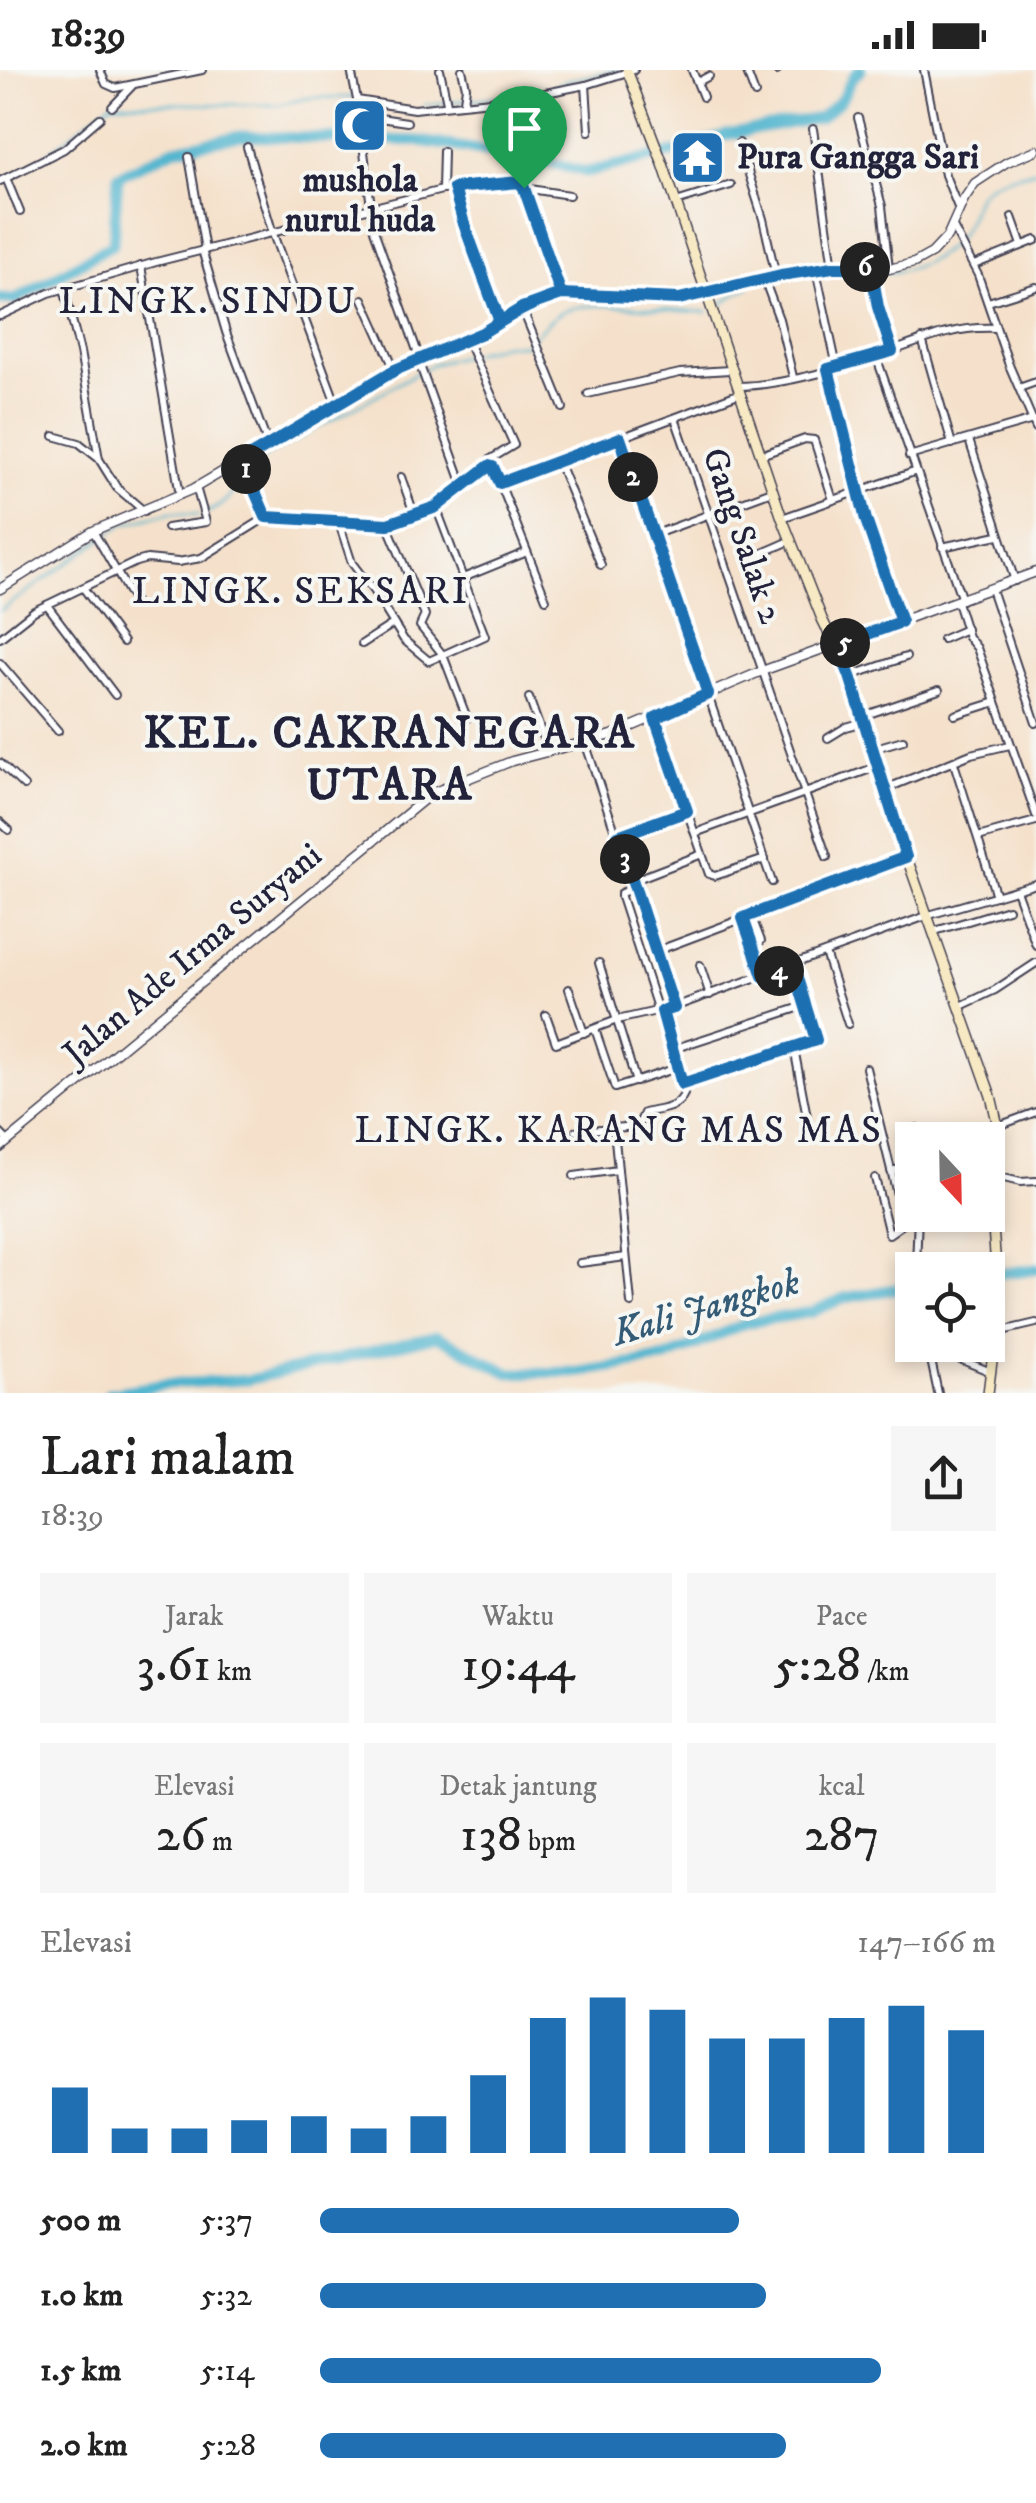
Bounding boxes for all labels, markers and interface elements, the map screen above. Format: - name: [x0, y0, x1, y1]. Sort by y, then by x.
- text: 18:39: [50, 11, 126, 59]
- pin: [482, 86, 567, 189]
- mosque icon: mushola nurul huda: [330, 95, 390, 155]
- icon: arrive: [497, 101, 552, 156]
- temple icon: Pura Gangga Sari: [668, 128, 728, 188]
- place label: Pura Gangga Sari: [737, 136, 979, 180]
- place label: mushola nurul huda: [285, 159, 436, 243]
- pin: 6: [840, 242, 890, 292]
- text: 6: [858, 249, 872, 284]
- district label: LINGK. SINDU: [59, 278, 357, 326]
- street label: Gang Salak 2: [691, 442, 793, 630]
- pin: 1: [221, 444, 271, 494]
- text: 1: [241, 451, 251, 486]
- pin: 2: [608, 452, 658, 502]
- text: 2: [626, 459, 640, 494]
- district label: LINGK. SEKSARI: [132, 568, 470, 616]
- pin: 5: [820, 618, 870, 668]
- text: 5: [838, 625, 852, 660]
- district label: KEL. CAKRANEGARA UTARA: [144, 706, 636, 814]
- street label: Jalan Ade Irma Suryani: [52, 834, 331, 1078]
- pin: 3: [600, 834, 650, 884]
- text: 3: [620, 841, 630, 876]
- pin: 4: [754, 946, 804, 996]
- text: 4: [771, 953, 787, 988]
- district label: LINGK. KARANG MAS MAS: [355, 1107, 883, 1155]
- north arrow: [895, 1122, 1005, 1232]
- map controls: [895, 1122, 1005, 1362]
- button: locate: [895, 1252, 1005, 1362]
- water label: Kali Jangkok: [605, 1258, 805, 1358]
- text: Lari malam: [40, 1424, 295, 1493]
- button: share: [891, 1426, 996, 1531]
- text: 18:39: [40, 1496, 104, 1536]
- text: Jarak: [165, 1599, 224, 1634]
- text: Waktu: [482, 1599, 554, 1634]
- text: Pace: [816, 1599, 868, 1634]
- text: 3.61: [137, 1634, 211, 1697]
- text: 19:44: [461, 1634, 575, 1697]
- text: 5:28: [774, 1634, 861, 1697]
- text: km: [211, 1654, 252, 1689]
- text: /km: [861, 1654, 910, 1689]
- text: Elevasi: [154, 1769, 235, 1804]
- text: Detak jantung: [439, 1769, 597, 1804]
- text: kcal: [819, 1769, 865, 1804]
- text: 26: [156, 1804, 206, 1867]
- text: 138: [460, 1804, 522, 1867]
- text: 287: [804, 1804, 880, 1867]
- text: m: [206, 1824, 233, 1859]
- text: bpm: [522, 1824, 576, 1859]
- text: Elevasi: [40, 1923, 132, 1963]
- text: 147–166 m: [857, 1923, 996, 1963]
- text: 500 m: [40, 2201, 121, 2241]
- text: 5:37: [200, 2201, 253, 2241]
- text: 1.0 km: [40, 2276, 123, 2316]
- text: 5:32: [200, 2276, 252, 2316]
- text: 1.5 km: [40, 2351, 122, 2391]
- text: 5:14: [200, 2351, 254, 2391]
- text: 2.0 km: [40, 2426, 128, 2466]
- text: 5:28: [200, 2426, 256, 2466]

